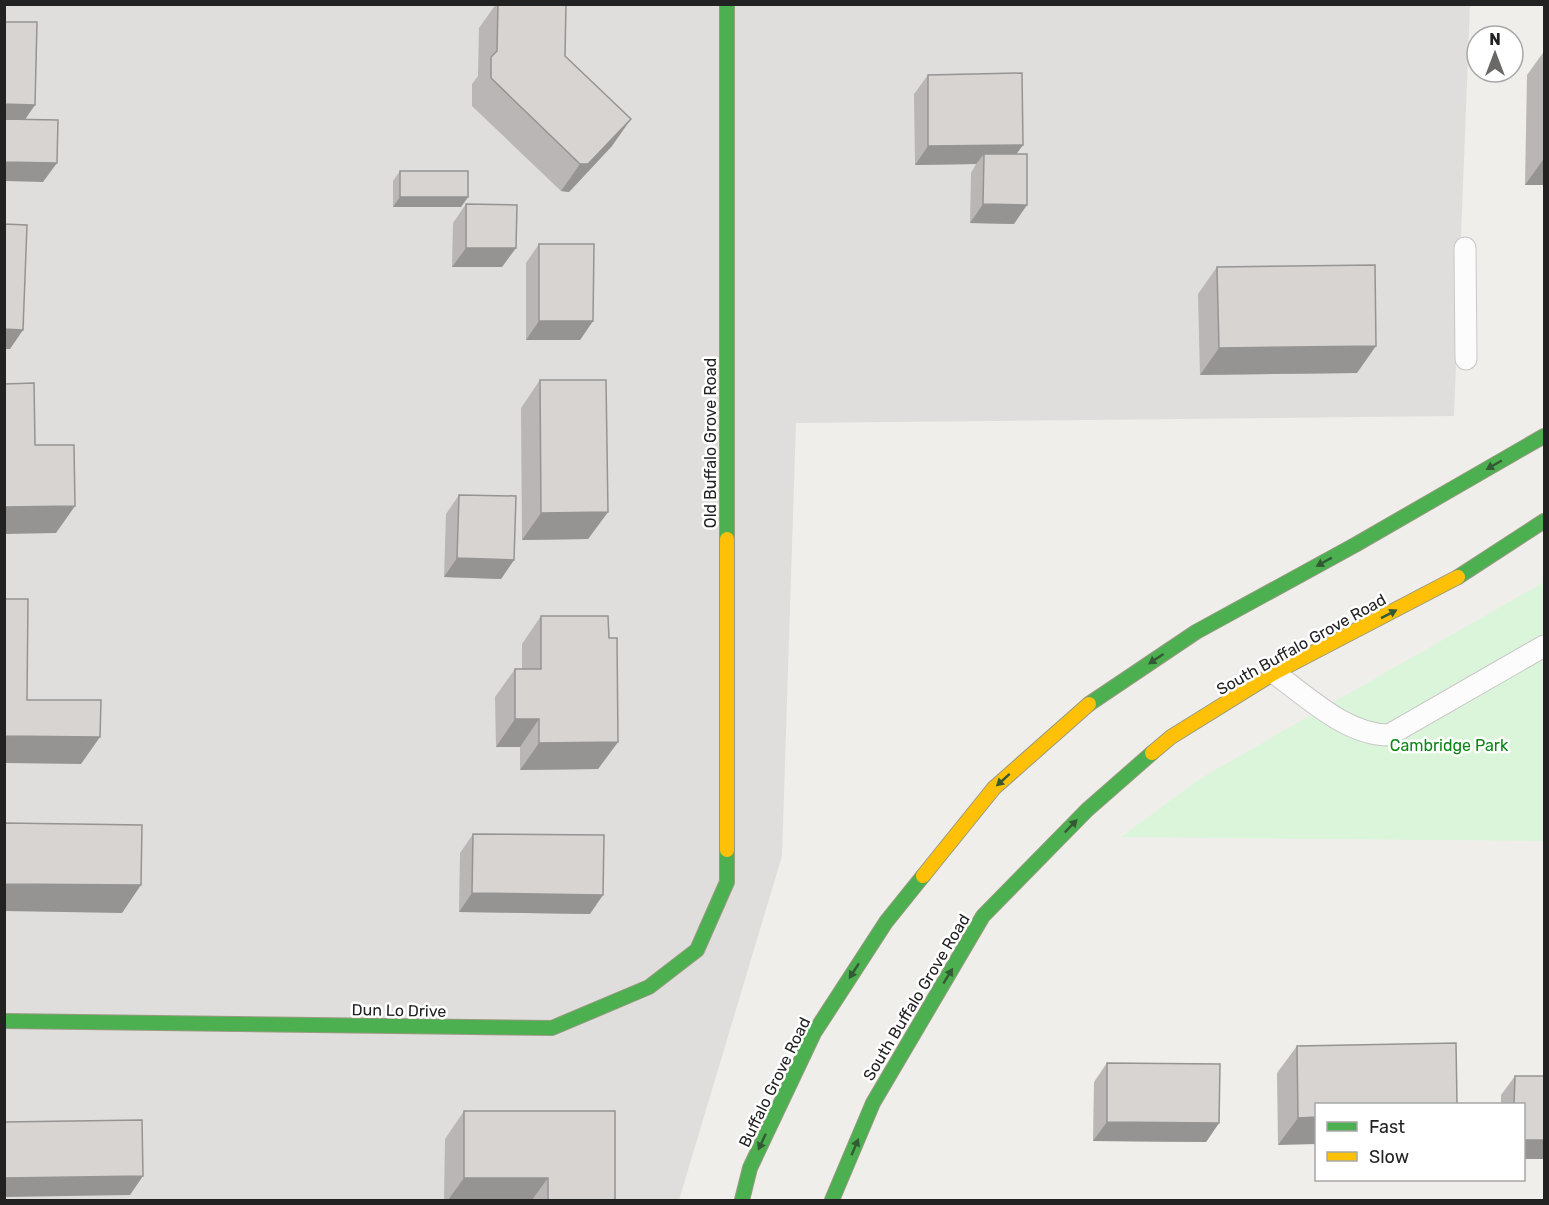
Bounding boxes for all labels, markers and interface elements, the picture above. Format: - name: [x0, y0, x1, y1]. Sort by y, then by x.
- north arrow: [1465, 24, 1525, 84]
- text: N: [1489, 30, 1501, 49]
- street label: Old Buffalo Grove Road: [701, 358, 720, 528]
- one-way arrow: [1486, 460, 1502, 471]
- one-way arrow: [1316, 557, 1333, 567]
- street label: South Buffalo Grove Road: [1213, 590, 1389, 699]
- one-way arrow: [1380, 609, 1397, 619]
- one-way arrow: [1148, 653, 1164, 665]
- park label: Cambridge Park: [1390, 736, 1509, 755]
- one-way arrow: [996, 773, 1011, 786]
- one-way arrow: [1064, 818, 1078, 833]
- street label: South Buffalo Grove Road: [859, 911, 974, 1084]
- one-way arrow: [849, 963, 860, 979]
- one-way arrow: [943, 967, 953, 984]
- street label: Dun Lo Drive: [351, 1000, 447, 1021]
- street label: Buffalo Grove Road: [735, 1014, 814, 1150]
- legend: [1315, 1103, 1525, 1181]
- text: Fast: [1369, 1116, 1405, 1138]
- one-way arrow: [758, 1134, 767, 1151]
- one-way arrow: [850, 1137, 860, 1155]
- text: Slow: [1369, 1146, 1409, 1168]

